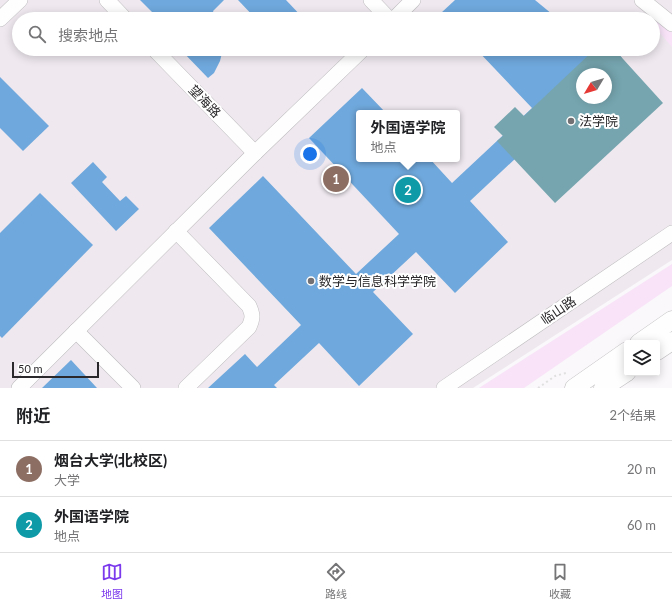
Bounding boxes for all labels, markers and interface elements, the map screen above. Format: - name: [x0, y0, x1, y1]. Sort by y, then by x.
- search box: [12, 12, 660, 56]
- icon: search: [26, 23, 48, 45]
- text: 搜索地点: [58, 26, 118, 44]
- north arrow: [576, 68, 612, 104]
- street label: 望海路: [186, 81, 224, 121]
- popup: [356, 110, 460, 162]
- place label: 法学院: [579, 113, 618, 129]
- marker: 法学院: [566, 116, 576, 126]
- text: 外国语学院: [370, 118, 446, 136]
- text: 地点: [370, 139, 397, 155]
- your location: [300, 144, 320, 164]
- pin: 1: [323, 164, 349, 194]
- pin: 2: [395, 175, 421, 205]
- place label: 数学与信息科学学院: [319, 273, 436, 289]
- marker: 数学与信息科学学院: [306, 276, 316, 286]
- street label: 临山路: [537, 292, 579, 328]
- map controls: [624, 340, 660, 376]
- button: layers: [624, 340, 660, 376]
- scale bar: [12, 360, 99, 379]
- text: 50 m: [18, 362, 43, 375]
- text: 附近: [16, 405, 50, 426]
- text: 2个结果: [609, 407, 656, 423]
- text: 烟台大学(北校区): [54, 451, 167, 469]
- text: 1: [25, 461, 33, 477]
- text: 20 m: [627, 461, 656, 477]
- text: 大学: [54, 472, 80, 488]
- text: 外国语学院: [54, 507, 129, 525]
- text: 2: [25, 517, 33, 533]
- text: 60 m: [627, 517, 656, 533]
- text: 地点: [54, 528, 80, 544]
- tab: 地图: [101, 561, 123, 601]
- tab: 路线: [325, 561, 347, 601]
- tab: 收藏: [549, 561, 571, 601]

